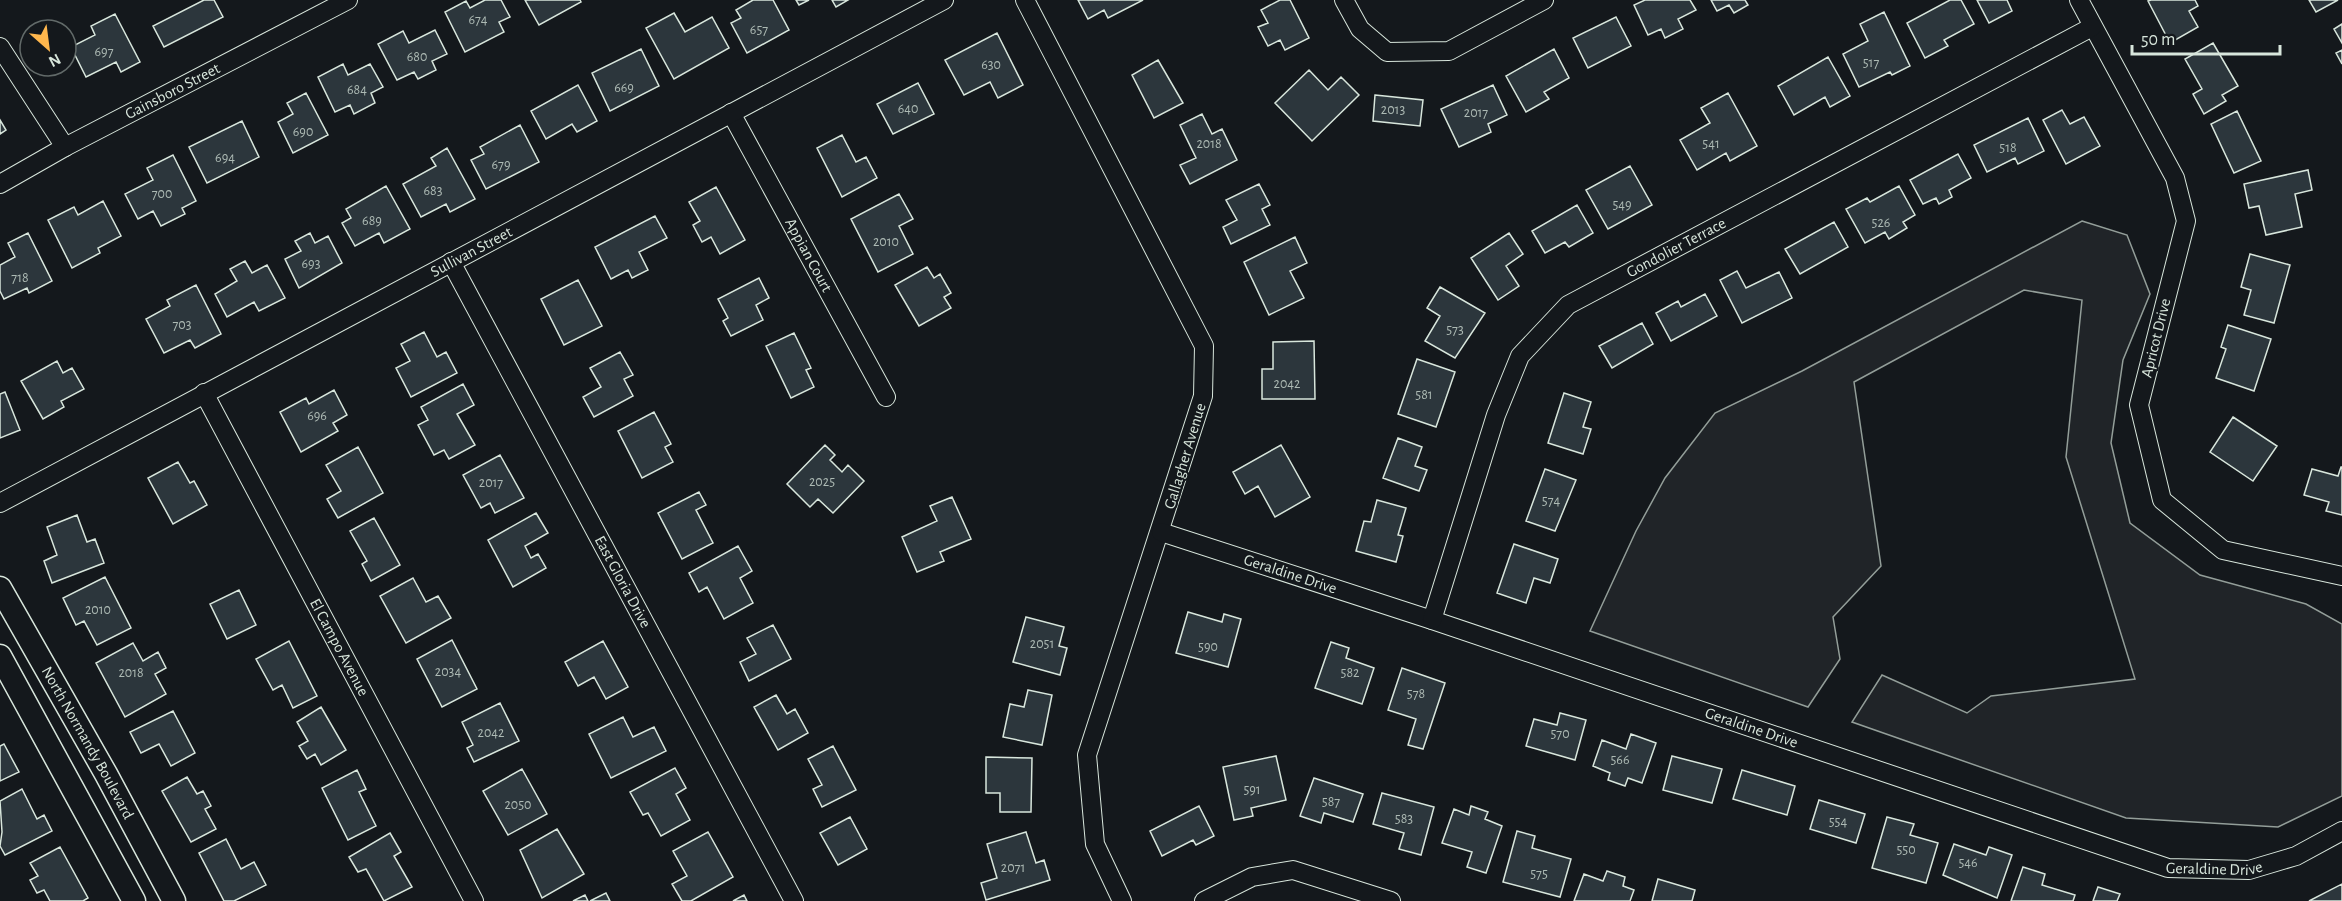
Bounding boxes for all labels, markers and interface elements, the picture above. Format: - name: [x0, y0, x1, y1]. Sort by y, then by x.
- house number: 674: [468, 13, 488, 27]
- north arrow: [18, 18, 78, 78]
- scale bar: [2132, 18, 2280, 56]
- house number: 657: [750, 23, 768, 37]
- text: 50 m: [2141, 31, 2175, 49]
- house number: 697: [95, 45, 114, 59]
- house number: 680: [407, 50, 427, 64]
- text: N: [46, 51, 63, 70]
- house number: 517: [1863, 56, 1879, 70]
- house number: 630: [981, 58, 1001, 72]
- street label: Gainsboro Street: [123, 60, 222, 122]
- house number: 669: [614, 81, 634, 95]
- house number: 684: [347, 83, 367, 97]
- house number: 640: [898, 102, 918, 116]
- house number: 2013: [1381, 103, 1405, 117]
- house number: 2017: [1464, 106, 1488, 120]
- house number: 690: [293, 125, 313, 139]
- house number: 2018: [1196, 137, 1222, 151]
- house number: 541: [1702, 137, 1720, 151]
- house number: 518: [1999, 141, 2017, 155]
- house number: 694: [215, 151, 235, 165]
- house number: 679: [492, 158, 511, 172]
- house number: 683: [424, 184, 443, 198]
- house number: 700: [152, 187, 172, 201]
- house number: 549: [1612, 198, 1632, 212]
- house number: 689: [362, 214, 382, 228]
- street label: Gondolier Terrace: [1624, 215, 1728, 280]
- street label: Appian Court: [782, 216, 835, 295]
- house number: 526: [1872, 216, 1890, 230]
- street label: Sullivan Street: [428, 224, 515, 280]
- house number: 2010: [873, 235, 899, 249]
- house number: 693: [302, 257, 321, 271]
- house number: 718: [11, 271, 29, 285]
- street label: Apricot Drive: [2138, 297, 2174, 379]
- house number: 703: [173, 318, 192, 332]
- house number: 573: [1446, 323, 1464, 337]
- house number: 2042: [1274, 377, 1300, 391]
- house number: 581: [1415, 388, 1433, 402]
- street label: Gallagher Avenue: [1161, 401, 1209, 511]
- house number: 696: [307, 409, 327, 423]
- house number: 2025: [809, 475, 835, 489]
- house number: 2017: [479, 476, 503, 490]
- house number: 574: [1542, 494, 1560, 508]
- street label: East Gloria Drive: [592, 533, 654, 631]
- street label: Geraldine Drive: [1242, 551, 1339, 597]
- street label: El Campo Avenue: [307, 596, 372, 699]
- house number: 2010: [85, 603, 111, 617]
- house number: 2051: [1030, 637, 1054, 651]
- house number: 590: [1198, 640, 1218, 654]
- street label: North Normandy Boulevard: [39, 664, 137, 822]
- house number: 2034: [435, 665, 461, 679]
- house number: 2018: [118, 666, 144, 680]
- house number: 582: [1341, 666, 1359, 680]
- house number: 578: [1407, 687, 1425, 701]
- street label: Geraldine Drive: [1703, 705, 1800, 751]
- house number: 2042: [478, 726, 504, 740]
- house number: 570: [1550, 727, 1570, 741]
- house number: 566: [1610, 753, 1630, 767]
- house number: 591: [1243, 783, 1261, 797]
- house number: 587: [1322, 795, 1340, 809]
- house number: 2050: [504, 798, 532, 812]
- house number: 583: [1395, 812, 1413, 826]
- house number: 554: [1829, 815, 1847, 829]
- house number: 550: [1896, 843, 1916, 857]
- house number: 546: [1958, 856, 1978, 870]
- street label: Geraldine Drive: [2166, 858, 2265, 878]
- house number: 2071: [1001, 861, 1025, 875]
- house number: 575: [1530, 867, 1548, 881]

